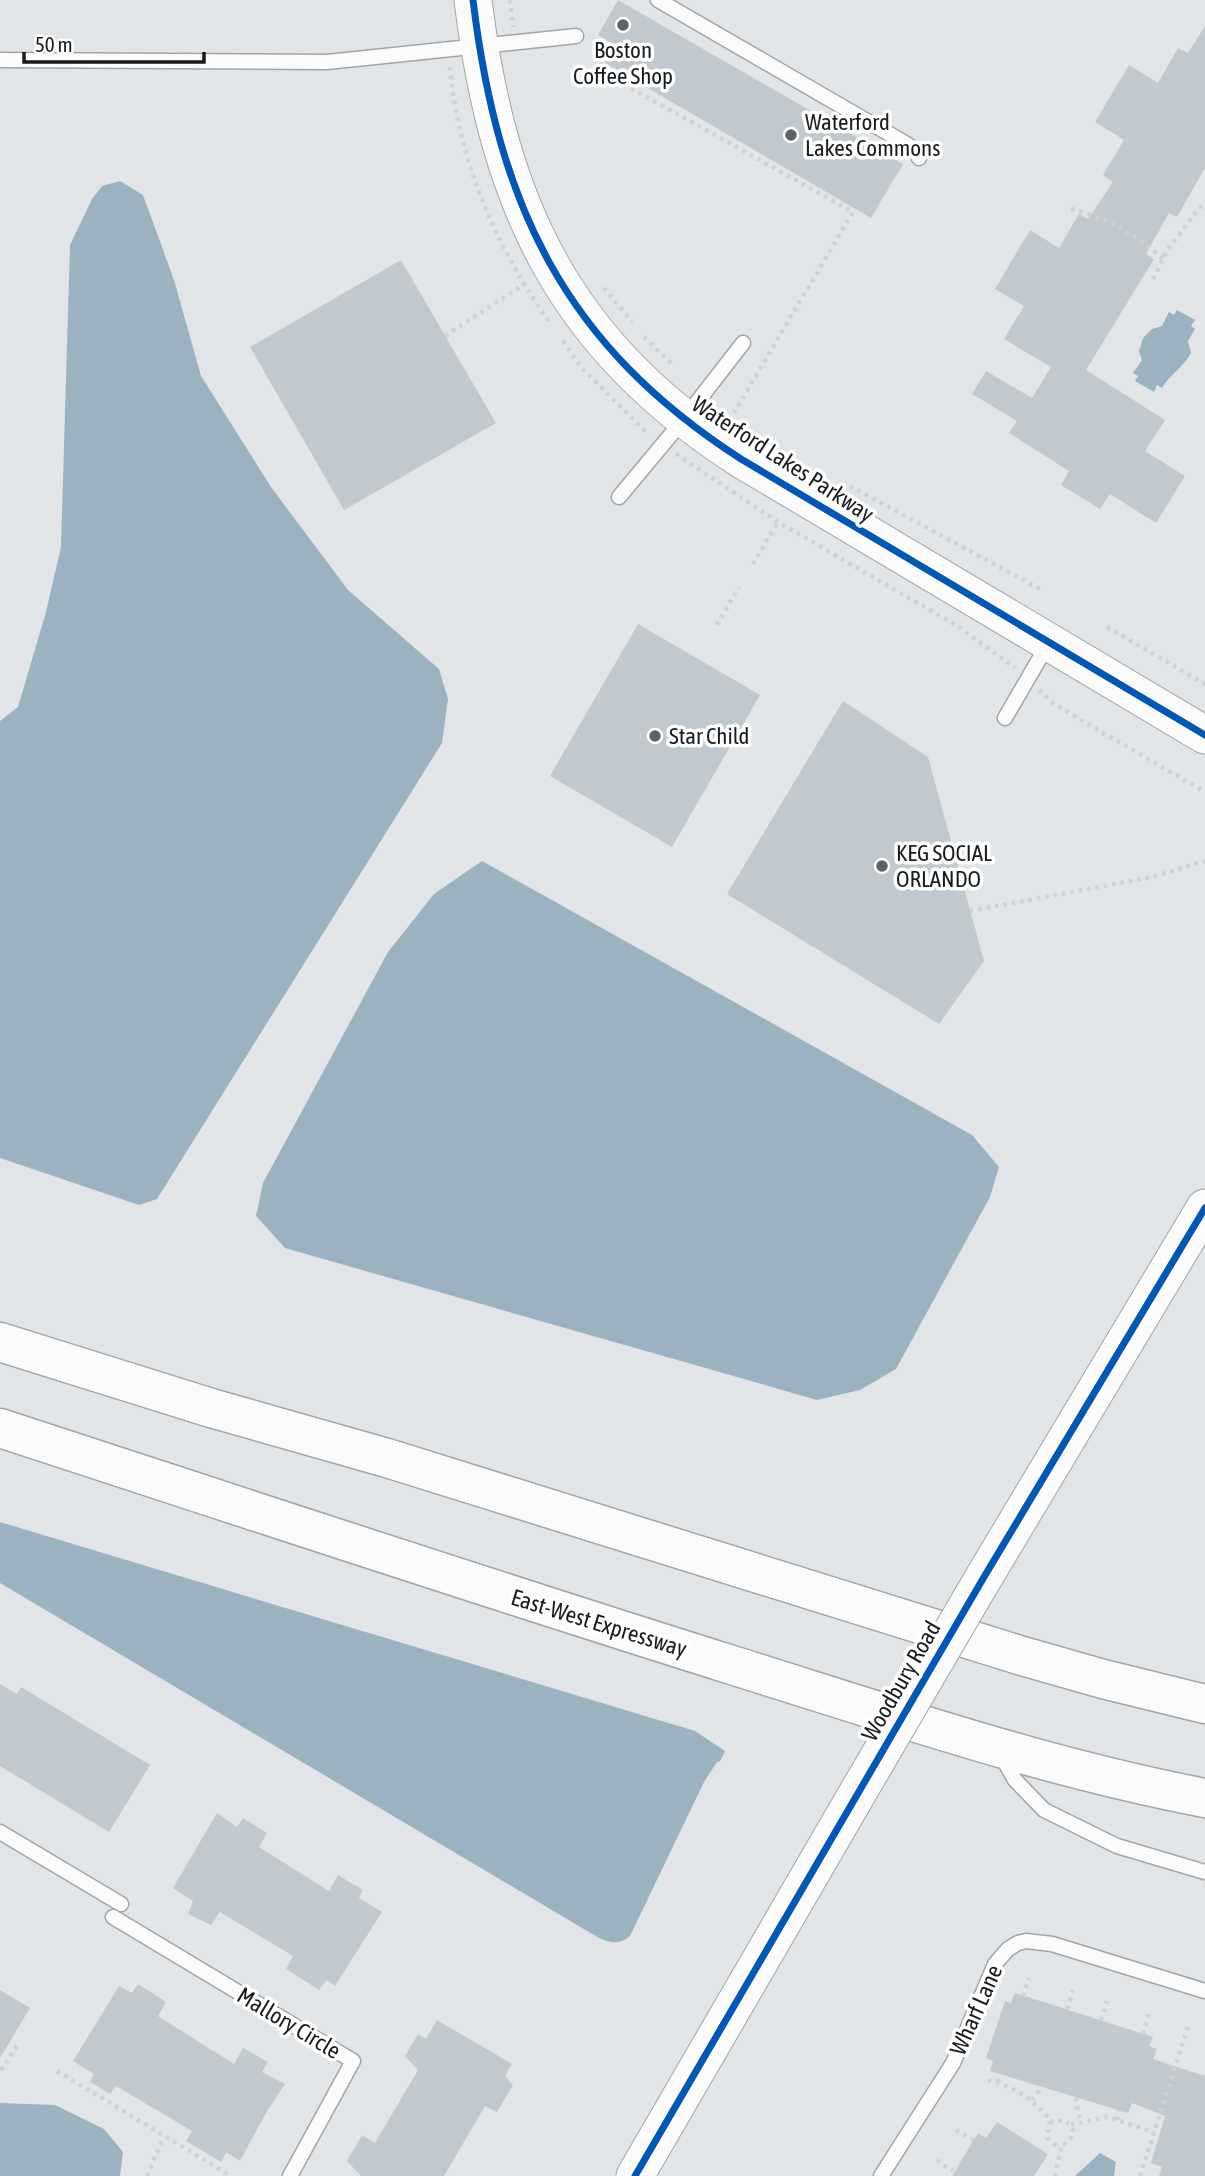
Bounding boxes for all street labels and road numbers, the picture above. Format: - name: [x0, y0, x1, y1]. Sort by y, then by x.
- street label: Waterford Lakes Parkway: [687, 391, 879, 527]
- street label: East-West Expressway: [508, 1584, 690, 1662]
- street label: Woodbury Road: [856, 1617, 946, 1745]
- street label: Wharf Lane: [945, 1961, 1007, 2059]
- street label: Mallory Circle: [233, 1982, 345, 2064]

